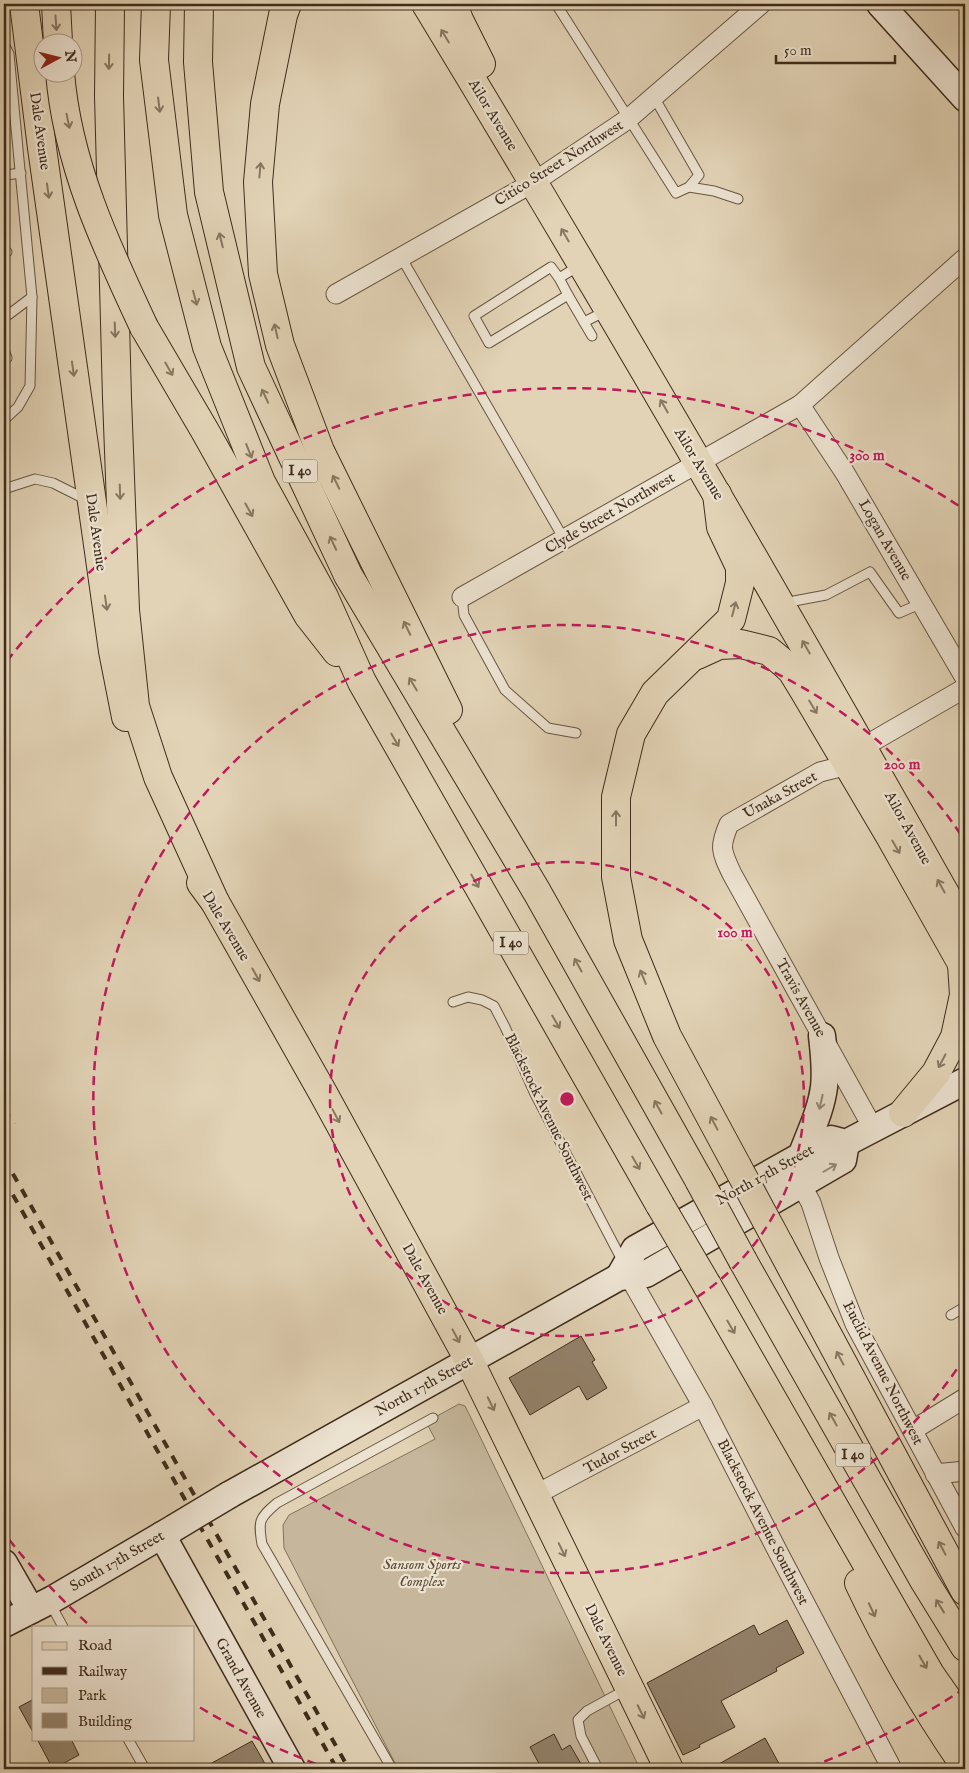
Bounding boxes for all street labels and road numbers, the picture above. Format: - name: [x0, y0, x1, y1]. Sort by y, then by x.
- street label: Ailor Avenue: [464, 75, 522, 155]
- street label: Dale Avenue: [25, 91, 55, 171]
- street label: Citico Street Northwest: [491, 116, 627, 210]
- street label: Ailor Avenue: [670, 424, 728, 504]
- road number: I 40: [282, 460, 318, 482]
- street label: Clyde Street Northwest: [542, 468, 678, 558]
- street label: Dale Avenue: [81, 492, 111, 572]
- street label: Logan Avenue: [854, 496, 916, 584]
- street label: Unaka Street: [740, 767, 820, 823]
- street label: Ailor Avenue: [880, 787, 936, 868]
- street label: Dale Avenue: [198, 887, 254, 965]
- road number: I 40: [494, 931, 528, 954]
- street label: Travis Avenue: [772, 955, 830, 1041]
- street label: Blackstock Avenue Southwest: [500, 1030, 598, 1204]
- street label: North 17th Street: [713, 1140, 817, 1210]
- street label: Dale Avenue: [398, 1240, 452, 1318]
- street label: Euclid Avenue Northwest: [838, 1298, 928, 1448]
- street label: North 17th Street: [372, 1351, 476, 1421]
- street label: Tudor Street: [580, 1424, 660, 1478]
- street label: Blackstock Avenue Southwest: [713, 1436, 813, 1608]
- road number: I 40: [836, 1444, 870, 1466]
- street label: South 17th Street: [66, 1526, 168, 1596]
- street label: Dale Avenue: [580, 1601, 632, 1680]
- street label: Grand Avenue: [211, 1634, 271, 1722]

